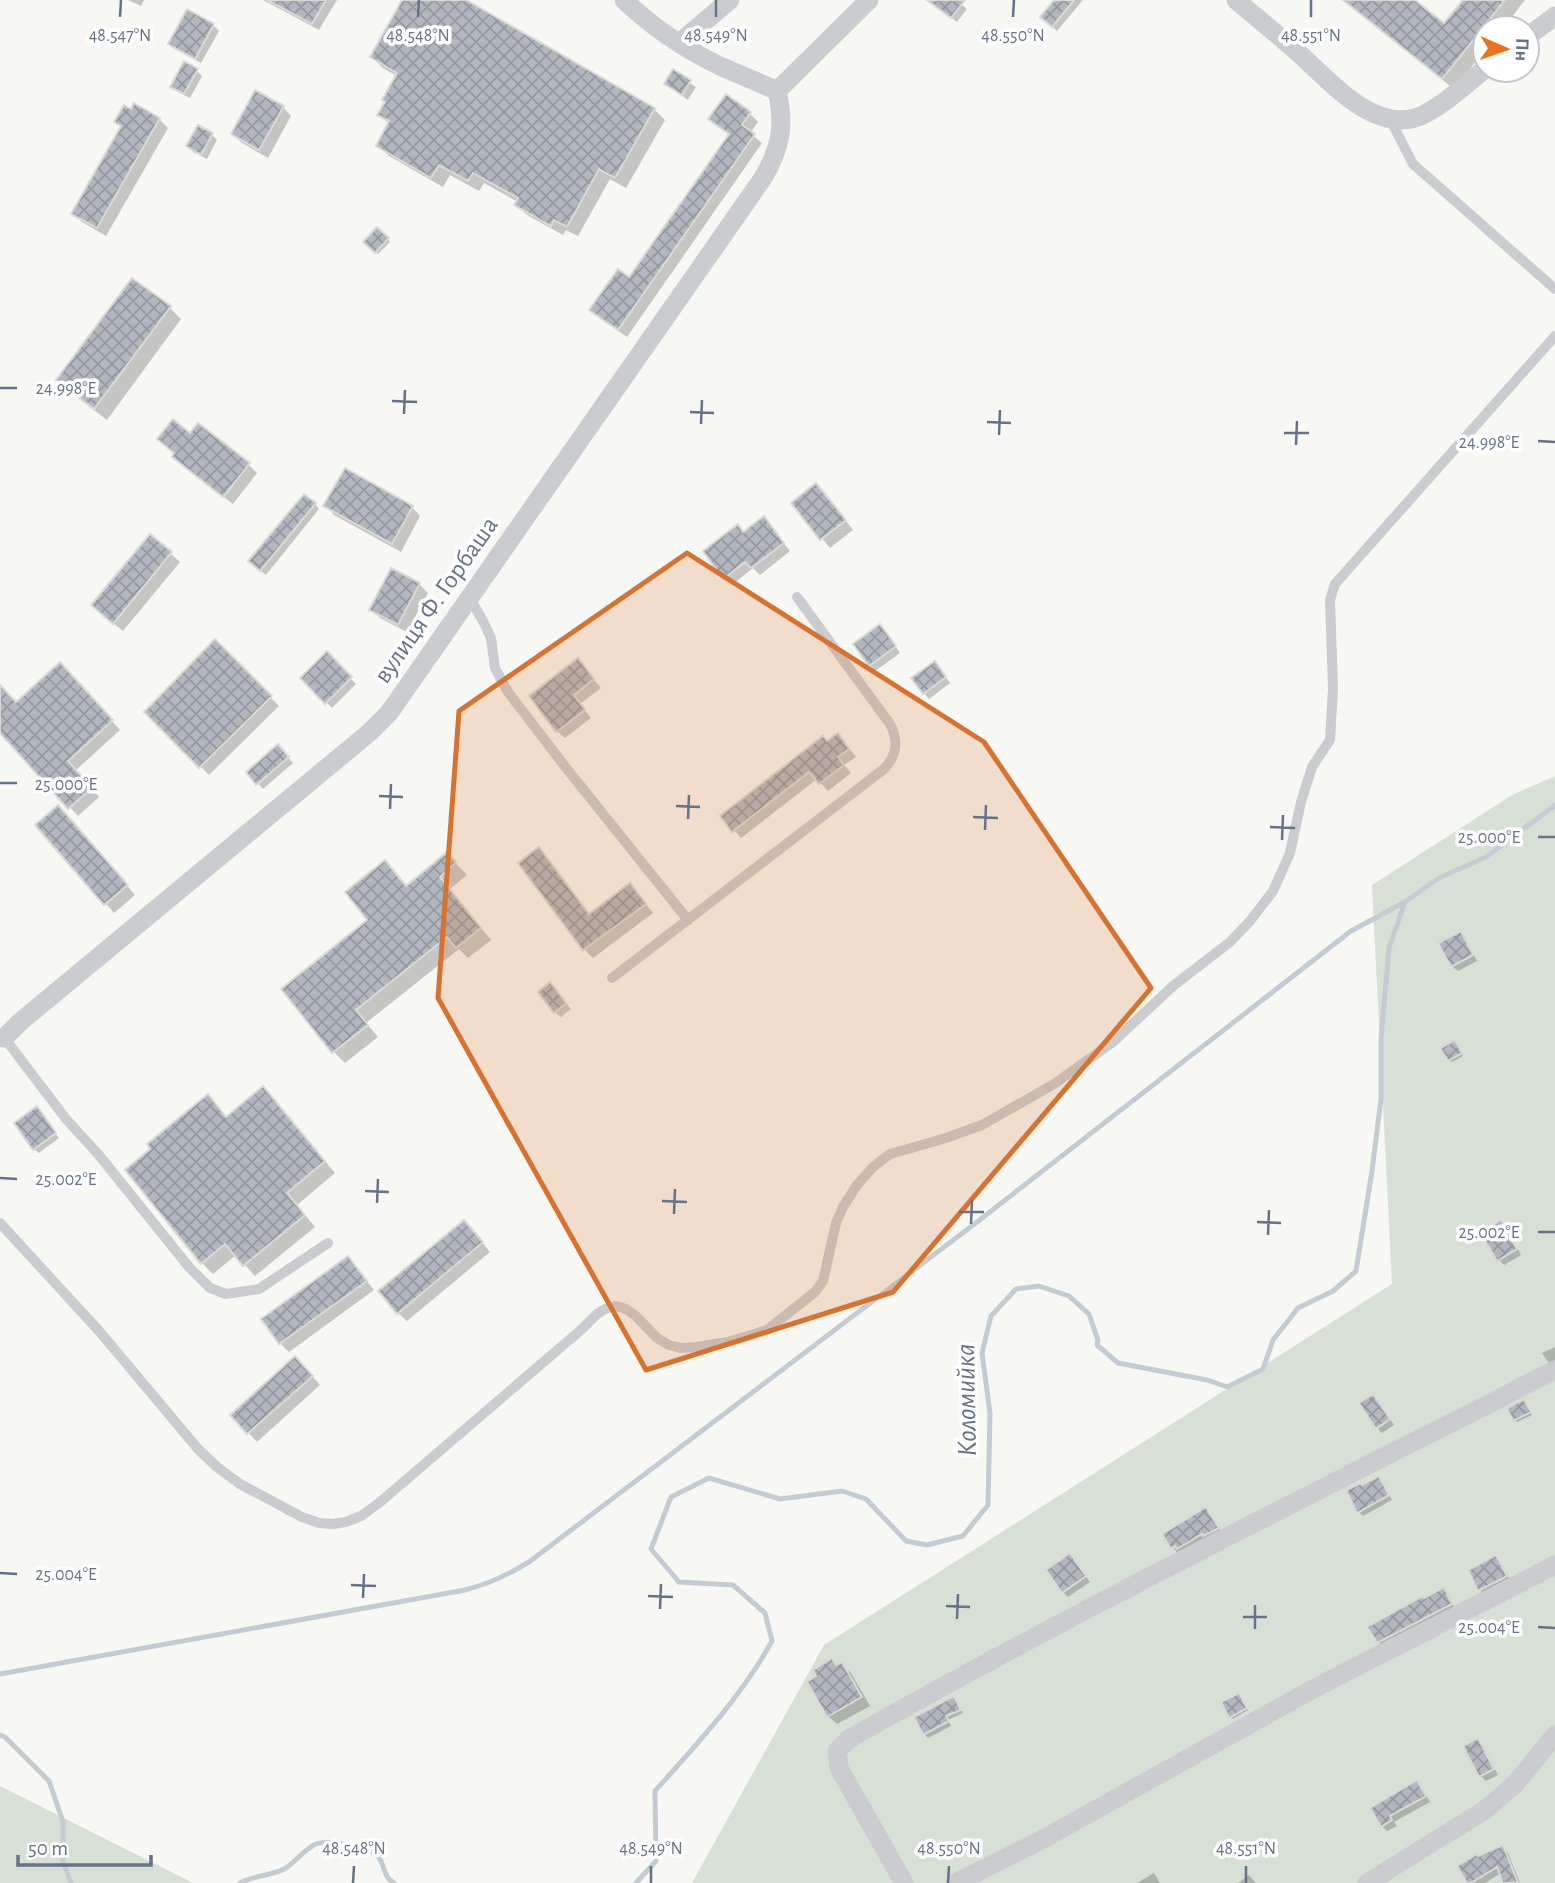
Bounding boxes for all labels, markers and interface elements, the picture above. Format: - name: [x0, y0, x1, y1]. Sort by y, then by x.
- north arrow: [1471, 14, 1541, 84]
- text: 48.547°N: [89, 27, 151, 45]
- text: 48.548°N: [386, 27, 450, 45]
- text: 48.549°N: [684, 27, 748, 45]
- text: 48.550°N: [981, 27, 1045, 45]
- text: 48.551°N: [1281, 27, 1341, 45]
- text: Пн: [1512, 38, 1531, 61]
- text: 24.998°E: [36, 380, 97, 398]
- text: 24.998°E: [1459, 434, 1520, 452]
- street label: вулиця Ф. Горбаша: [369, 512, 503, 688]
- text: 25.000°E: [35, 776, 97, 794]
- text: 25.000°E: [1458, 829, 1520, 847]
- text: 25.002°E: [36, 1171, 97, 1189]
- text: 25.002°E: [1459, 1224, 1520, 1242]
- water label: Коломийка: [952, 1343, 982, 1457]
- text: 25.004°E: [35, 1566, 97, 1584]
- text: 25.004°E: [1458, 1619, 1520, 1637]
- scale bar: [18, 1824, 150, 1868]
- text: 50 m: [28, 1838, 68, 1859]
- text: 48.548°N: [322, 1840, 386, 1858]
- text: 48.549°N: [619, 1840, 683, 1858]
- text: 48.550°N: [917, 1840, 981, 1858]
- text: 48.551°N: [1216, 1840, 1276, 1858]

